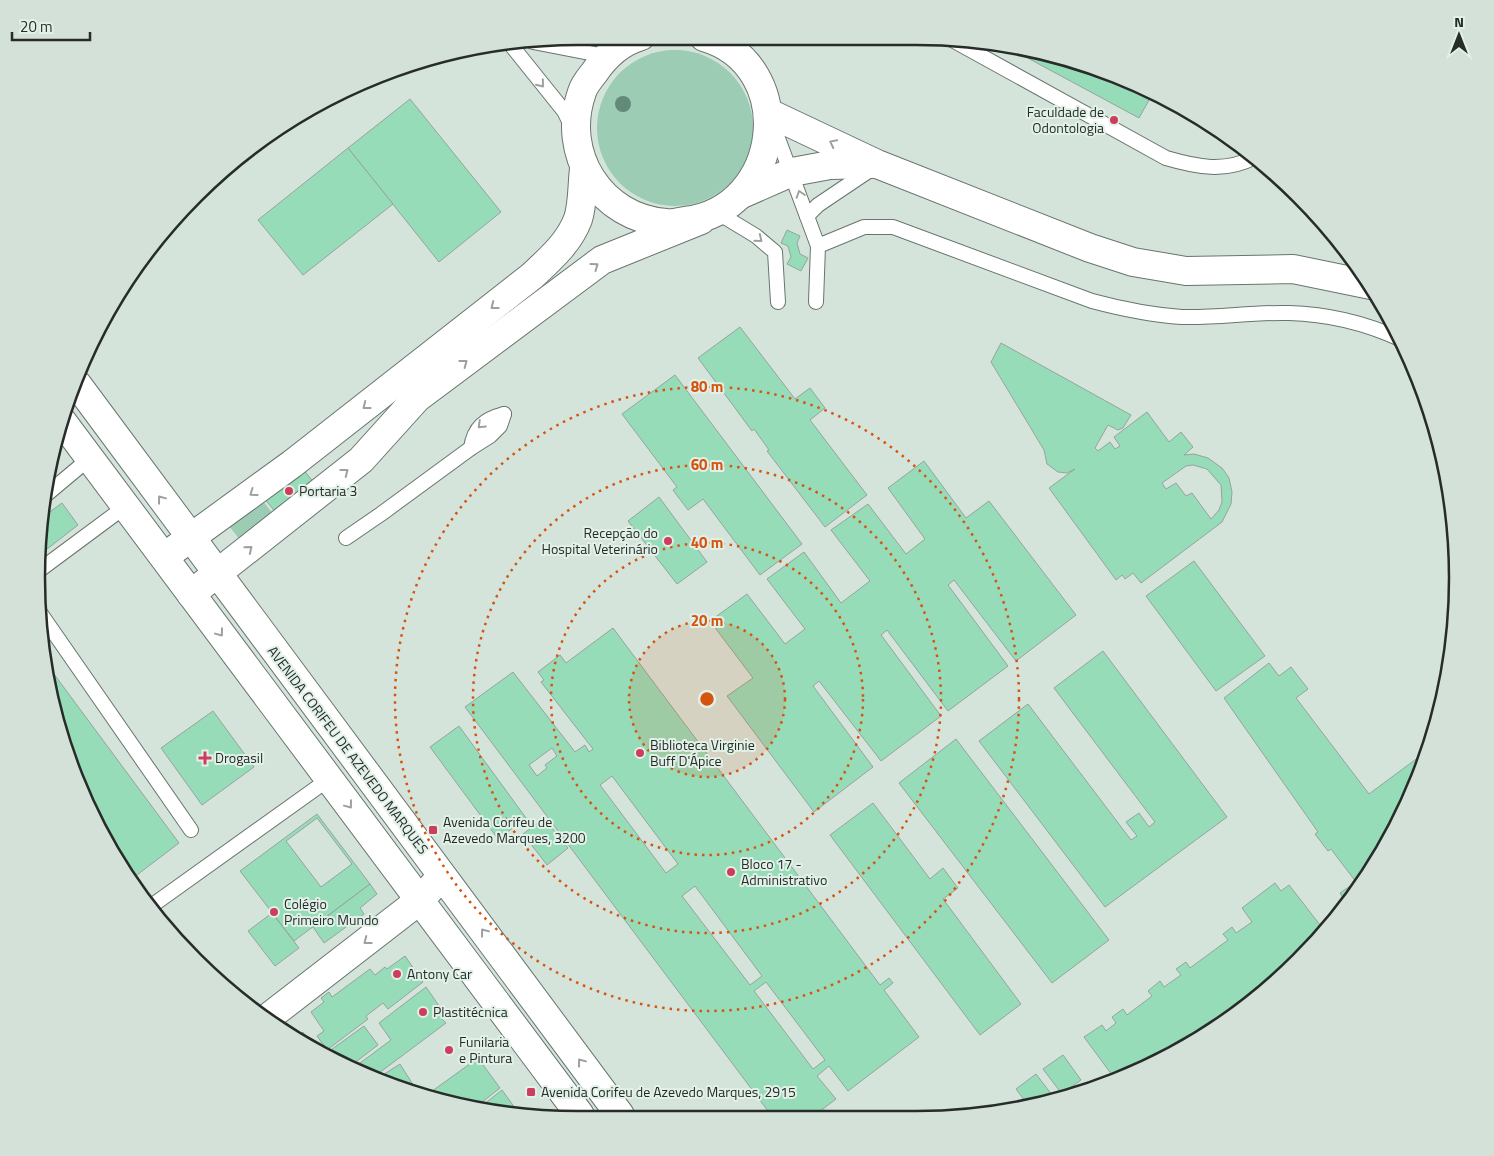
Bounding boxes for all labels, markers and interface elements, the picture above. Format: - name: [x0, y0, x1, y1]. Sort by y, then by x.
- scale bar: [12, 10, 90, 42]
- north arrow: [1434, 10, 1484, 60]
- text: N: [1454, 11, 1464, 32]
- text: 20 m: [20, 15, 53, 38]
- one-way arrow: [536, 78, 544, 87]
- place label: Faculdade de Odontologia: [1027, 101, 1104, 138]
- marker: Faculdade de Odontologia: [1108, 114, 1120, 126]
- one-way arrow: [829, 139, 838, 149]
- one-way arrow: [796, 190, 806, 199]
- one-way arrow: [753, 233, 762, 242]
- one-way arrow: [589, 263, 598, 271]
- one-way arrow: [491, 301, 500, 309]
- one-way arrow: [458, 360, 467, 368]
- text: 80 m: [691, 375, 723, 398]
- one-way arrow: [363, 401, 372, 409]
- one-way arrow: [478, 419, 487, 428]
- text: 60 m: [691, 453, 723, 476]
- one-way arrow: [340, 469, 349, 478]
- place label: Portaria 3: [299, 480, 357, 501]
- marker: Portaria 3: [283, 485, 295, 497]
- one-way arrow: [249, 487, 259, 496]
- one-way arrow: [158, 495, 167, 505]
- place label: Recepção do Hospital Veterinário: [542, 522, 658, 559]
- text: 40 m: [691, 531, 723, 554]
- marker: Recepção do Hospital Veterinário: [662, 535, 674, 547]
- one-way arrow: [243, 546, 252, 555]
- text: 20 m: [691, 609, 723, 632]
- one-way arrow: [215, 627, 223, 636]
- street label: AVENIDA CORIFEU DE AZEVEDO MARQUES: [263, 641, 434, 858]
- centre of rings: [698, 690, 716, 708]
- place label: Biblioteca Virginie Buff D'Ápice: [650, 734, 755, 771]
- place label: Drogasil: [215, 747, 263, 768]
- marker: Biblioteca Virginie Buff D'Ápice: [634, 747, 646, 759]
- marker: Drogasil: [199, 752, 211, 764]
- one-way arrow: [343, 799, 352, 809]
- place label: Avenida Corifeu de Azevedo Marques, 3200: [443, 811, 586, 848]
- marker: Avenida Corifeu de Azevedo Marques, 3200: [427, 824, 439, 836]
- place label: Bloco 17 - Administrativo: [741, 853, 827, 890]
- marker: Bloco 17 - Administrativo: [725, 866, 737, 878]
- place label: Colégio Primeiro Mundo: [284, 893, 379, 930]
- marker: Colégio Primeiro Mundo: [268, 906, 280, 918]
- one-way arrow: [481, 929, 489, 938]
- one-way arrow: [363, 935, 373, 944]
- place label: Antony Car: [407, 963, 472, 984]
- marker: Antony Car: [391, 968, 403, 980]
- place label: Plastitécnica: [433, 1001, 508, 1022]
- marker: Plastitécnica: [417, 1006, 429, 1018]
- place label: Funilaria e Pintura: [459, 1031, 512, 1068]
- marker: Funilaria e Pintura: [443, 1044, 455, 1056]
- one-way arrow: [578, 1058, 587, 1068]
- place label: Avenida Corifeu de Azevedo Marques, 2915: [541, 1081, 796, 1102]
- marker: Avenida Corifeu de Azevedo Marques, 2915: [525, 1086, 537, 1098]

